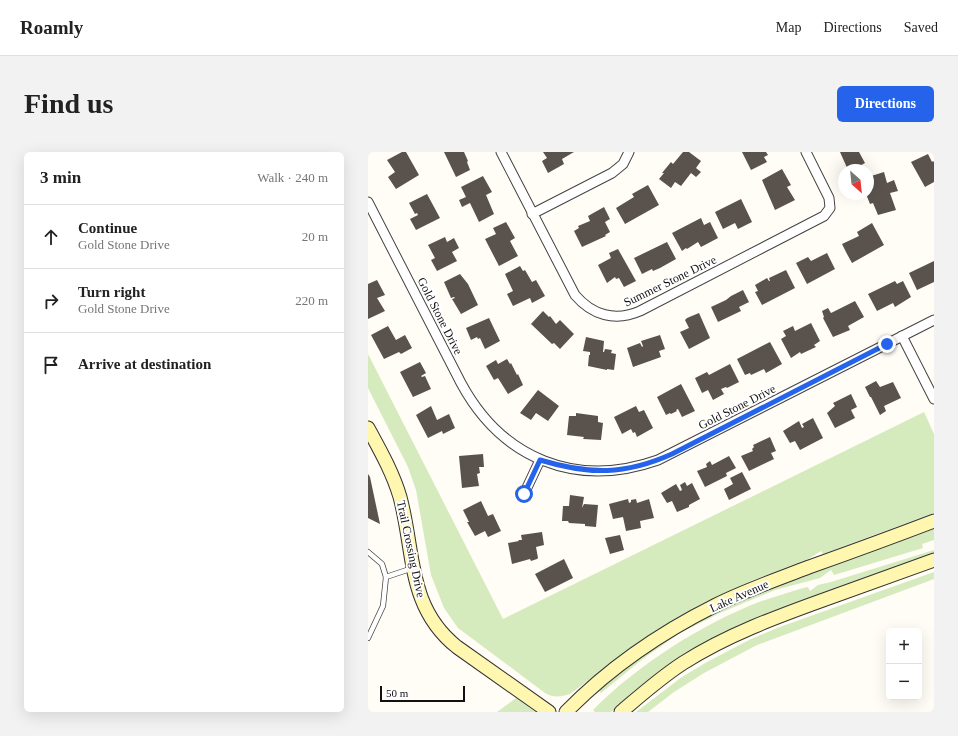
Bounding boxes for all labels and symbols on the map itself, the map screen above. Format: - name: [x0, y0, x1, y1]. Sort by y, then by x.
- north arrow: [838, 164, 874, 200]
- street label: Summer Stone Drive: [621, 252, 719, 310]
- street label: Gold Stone Drive: [415, 275, 465, 357]
- route end: [878, 335, 896, 353]
- street label: Gold Stone Drive: [696, 382, 778, 432]
- route start: [515, 485, 533, 503]
- street label: Trail Crossing Drive: [394, 499, 428, 599]
- street label: Lake Avenue: [707, 577, 771, 615]
- scale bar: [380, 684, 465, 703]

